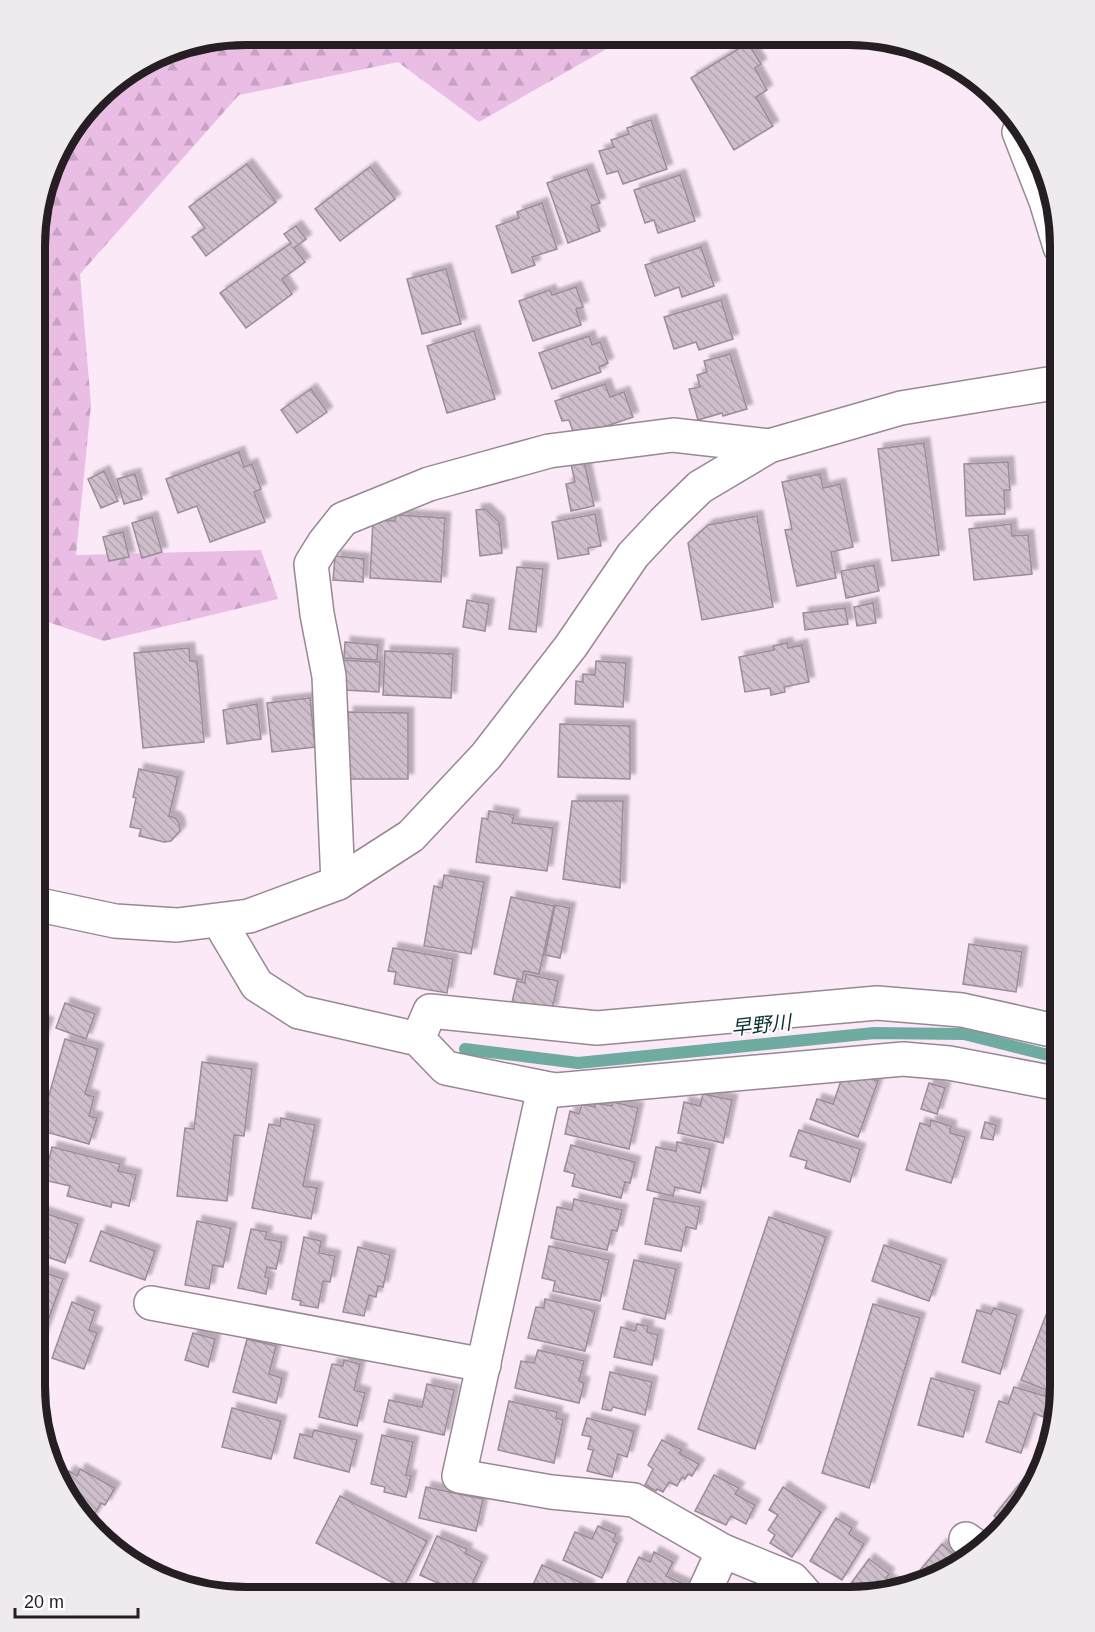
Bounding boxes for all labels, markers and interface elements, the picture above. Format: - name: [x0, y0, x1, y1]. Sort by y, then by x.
- water label: 早野川: [730, 1011, 794, 1039]
- scale bar: [15, 1581, 138, 1619]
- text: 20 m: [24, 1592, 64, 1612]

